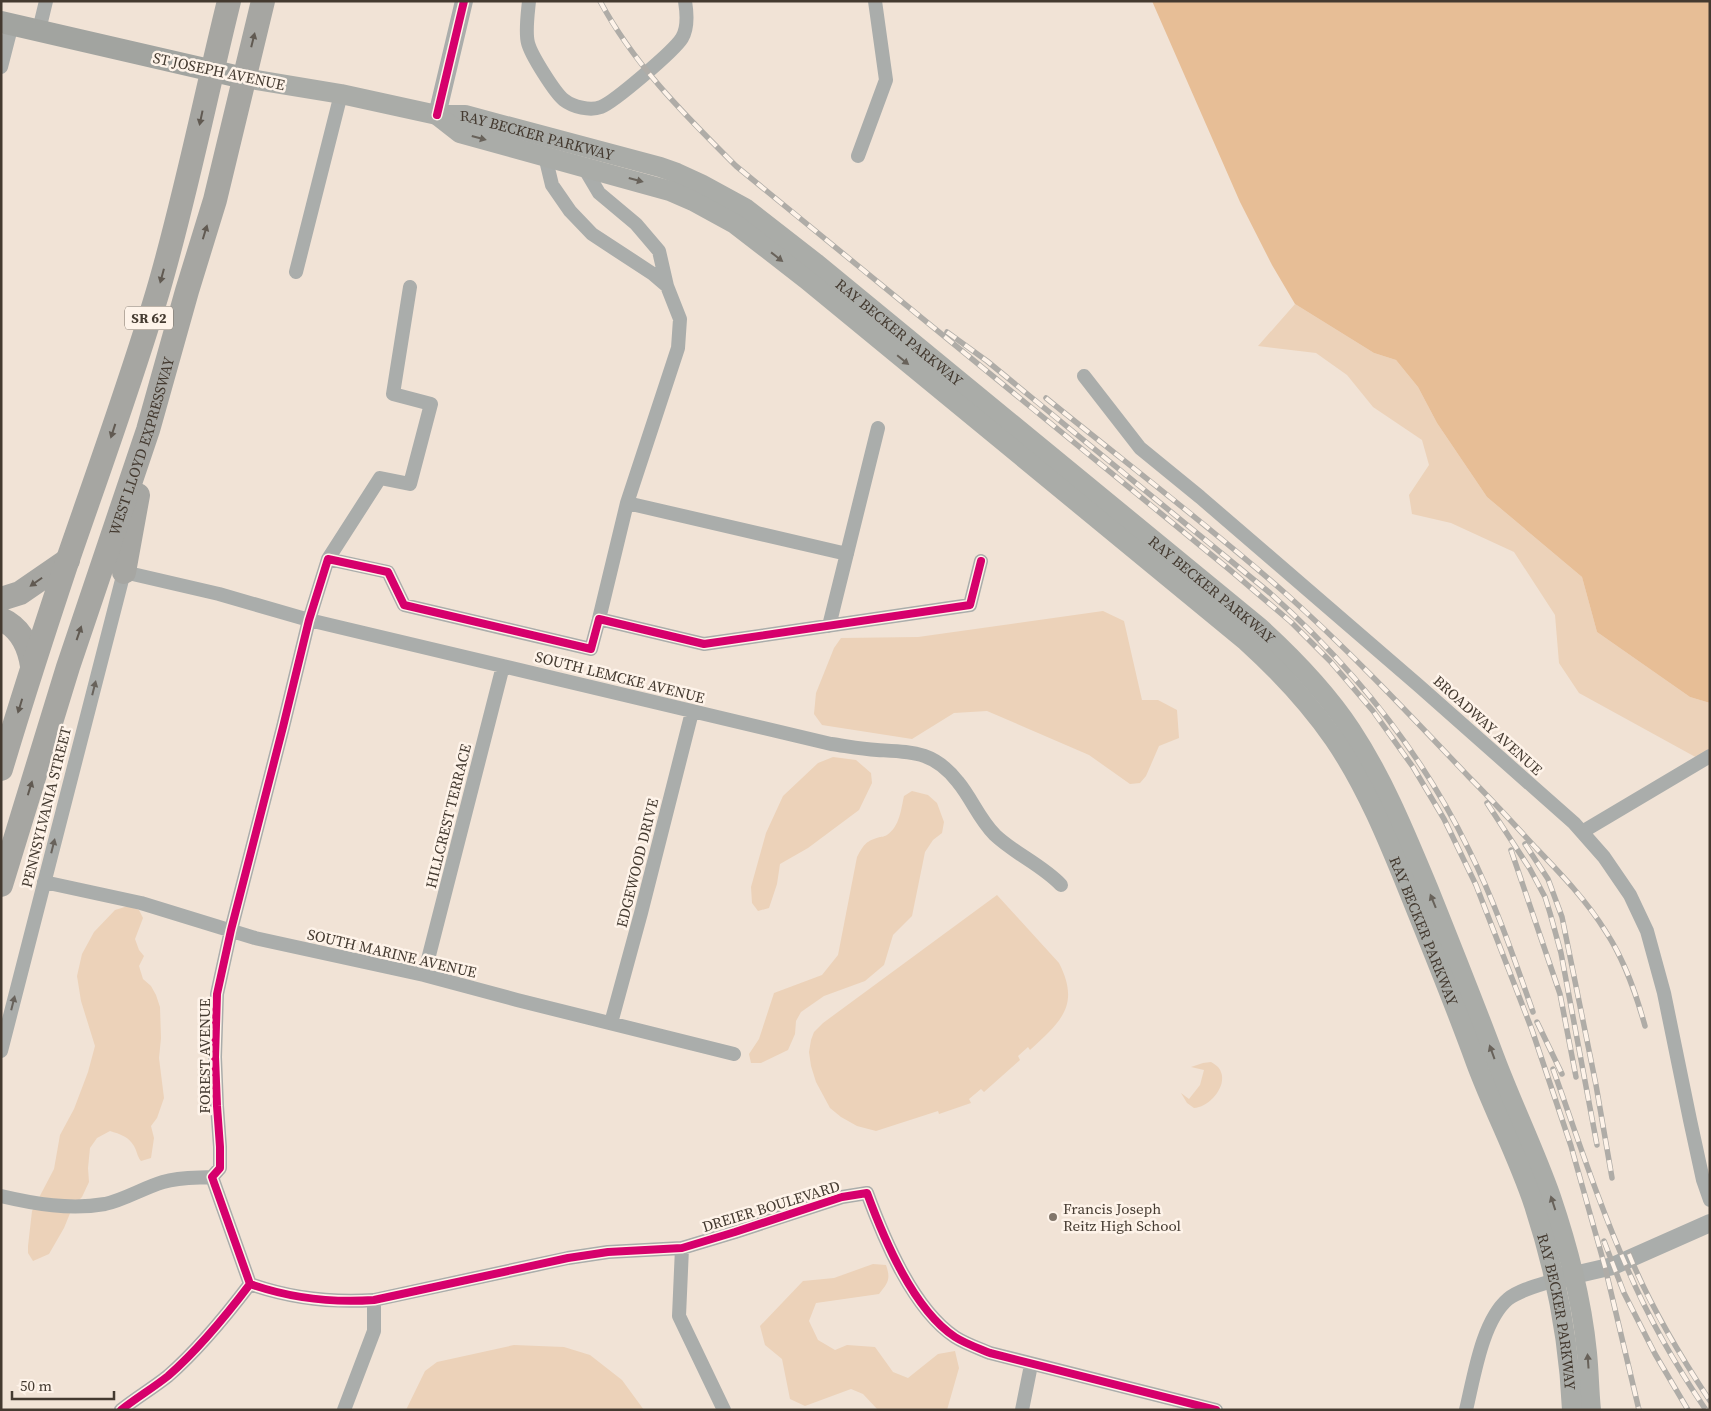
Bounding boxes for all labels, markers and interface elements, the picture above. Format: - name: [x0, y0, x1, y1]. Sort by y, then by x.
- one-way arrow: [250, 32, 258, 47]
- street label: ST JOSEPH AVENUE: [151, 47, 287, 95]
- street label: RAY BECKER PARKWAY: [460, 105, 617, 165]
- one-way arrow: [196, 111, 204, 127]
- one-way arrow: [471, 134, 486, 142]
- one-way arrow: [628, 177, 643, 185]
- one-way arrow: [202, 224, 210, 239]
- one-way arrow: [770, 251, 783, 262]
- one-way arrow: [158, 268, 166, 284]
- street label: RAY BECKER PARKWAY: [831, 273, 968, 391]
- road number: SR 62: [125, 306, 173, 330]
- street label: WEST LLOYD EXPRESSWAY: [103, 354, 179, 538]
- one-way arrow: [896, 354, 909, 365]
- one-way arrow: [109, 424, 117, 439]
- street label: RAY BECKER PARKWAY: [1144, 530, 1281, 648]
- one-way arrow: [29, 578, 43, 587]
- one-way arrow: [75, 625, 83, 640]
- street label: SOUTH LEMCKE AVENUE: [533, 646, 707, 708]
- street label: BROADWAY AVENUE: [1429, 670, 1547, 780]
- one-way arrow: [90, 681, 98, 696]
- one-way arrow: [16, 699, 24, 714]
- street label: PENNSYLVANIA STREET: [16, 724, 76, 890]
- street label: HILLCREST TERRACE: [420, 742, 476, 890]
- one-way arrow: [27, 780, 35, 795]
- street label: EDGEWOOD DRIVE: [611, 796, 663, 930]
- one-way arrow: [49, 838, 57, 853]
- street label: RAY BECKER PARKWAY: [1385, 853, 1464, 1009]
- one-way arrow: [1428, 894, 1436, 908]
- street label: SOUTH MARINE AVENUE: [305, 923, 479, 983]
- one-way arrow: [9, 996, 17, 1011]
- street label: FOREST AVENUE: [194, 998, 215, 1114]
- one-way arrow: [1488, 1044, 1496, 1059]
- street label: DREIER BOULEVARD: [700, 1175, 842, 1237]
- one-way arrow: [1548, 1195, 1556, 1210]
- place label: Francis Joseph Reitz High School: [1063, 1198, 1182, 1236]
- marker: Francis Joseph Reitz High School: [1047, 1211, 1059, 1223]
- street label: RAY BECKER PARKWAY: [1533, 1231, 1581, 1391]
- one-way arrow: [1583, 1353, 1591, 1369]
- scale bar: [12, 1368, 115, 1400]
- text: 50 m: [20, 1375, 52, 1396]

